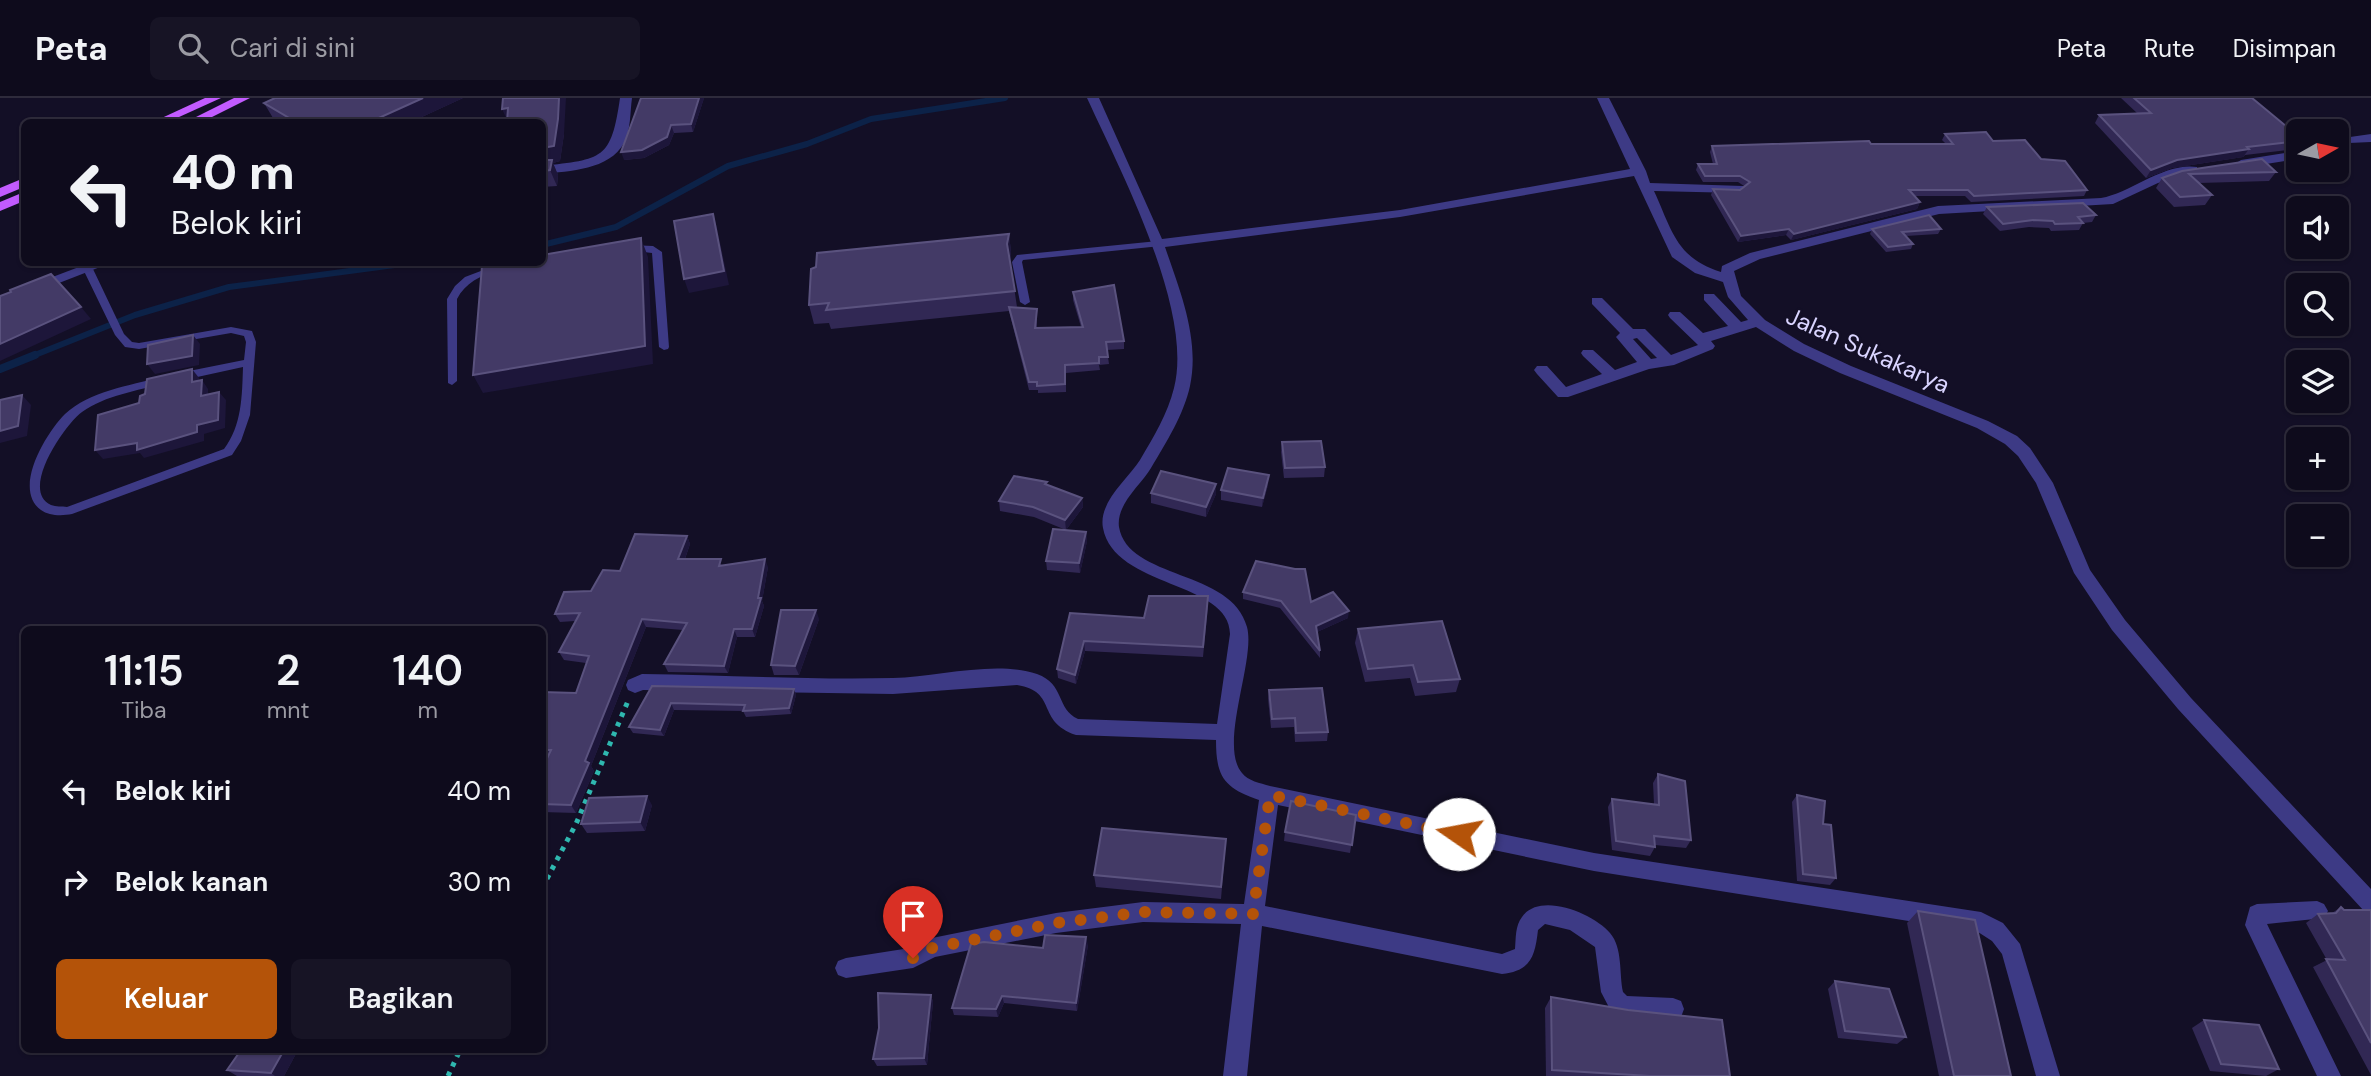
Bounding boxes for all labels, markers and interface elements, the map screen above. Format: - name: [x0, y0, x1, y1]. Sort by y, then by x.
- search box: [150, 17, 640, 80]
- text: Peta: [35, 27, 108, 70]
- icon: search: [174, 29, 212, 67]
- text: Cari di sini: [230, 31, 355, 65]
- text: Peta: [2057, 33, 2106, 64]
- text: Rute: [2144, 33, 2195, 64]
- text: Disimpan: [2233, 33, 2336, 64]
- north arrow: [2286, 119, 2348, 182]
- map controls: [2286, 119, 2349, 567]
- text: 40 m: [171, 140, 295, 204]
- icon: left: [56, 147, 147, 238]
- button: sound: [2286, 196, 2349, 259]
- text: Belok kiri: [171, 202, 303, 244]
- button: search: [2286, 273, 2349, 336]
- street label: Jalan Sukakarya: [1781, 300, 1955, 400]
- button: layers: [2286, 350, 2349, 413]
- button: +: [2286, 427, 2349, 490]
- button: −: [2286, 504, 2349, 567]
- text: 11:15: [104, 643, 184, 698]
- text: 2: [276, 643, 300, 698]
- text: 140: [392, 643, 463, 698]
- text: Tiba: [121, 695, 167, 725]
- text: mnt: [267, 695, 309, 725]
- text: m: [417, 695, 438, 725]
- icon: left: [56, 772, 94, 810]
- text: Belok kiri: [115, 774, 231, 808]
- text: 40 m: [447, 774, 511, 808]
- position arrow: [1422, 797, 1496, 871]
- icon: right: [56, 863, 94, 901]
- text: Belok kanan: [115, 865, 268, 899]
- text: 30 m: [448, 865, 511, 899]
- pin: [883, 886, 943, 958]
- icon: arrive: [894, 897, 932, 935]
- button: Keluar: [56, 959, 277, 1039]
- button: Bagikan: [291, 959, 511, 1039]

